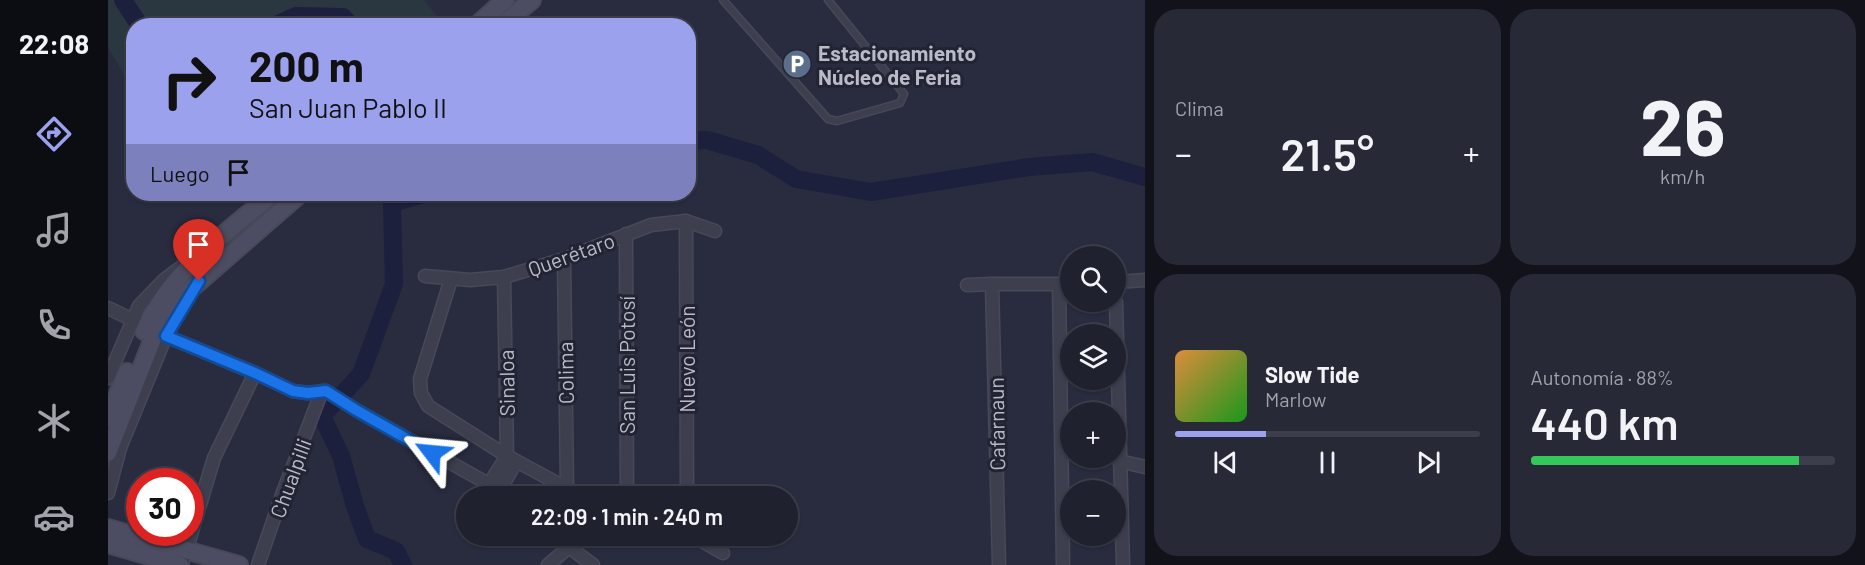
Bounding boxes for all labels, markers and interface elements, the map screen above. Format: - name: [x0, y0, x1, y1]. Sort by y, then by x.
- text: 22:08: [19, 27, 89, 59]
- text: 200 m: [249, 40, 364, 90]
- place label: Estacionamiento Núcleo de Feria: [818, 40, 976, 89]
- icon: right: [150, 42, 228, 120]
- parking icon: Estacionamiento Núcleo de Feria: [781, 48, 813, 80]
- text: 26: [1640, 78, 1726, 172]
- text: San Juan Pablo II: [249, 91, 447, 123]
- text: Clima: [1175, 96, 1224, 120]
- icon: directions: [33, 113, 75, 155]
- text: 21.5°: [1281, 126, 1374, 180]
- text: −: [1175, 133, 1192, 173]
- text: +: [1463, 133, 1479, 173]
- icon: arrive: [222, 156, 255, 189]
- text: Luego: [150, 160, 210, 186]
- text: km/h: [1660, 164, 1705, 188]
- icon: music: [33, 209, 75, 251]
- pin: [173, 219, 224, 281]
- street label: Querétaro: [524, 227, 618, 281]
- icon: arrive: [182, 228, 215, 261]
- map controls: [1060, 246, 1126, 546]
- button: search: [1060, 246, 1126, 312]
- street label: San Luis Potosí: [614, 295, 639, 434]
- icon: phone: [33, 304, 75, 346]
- street label: Nuevo León: [674, 305, 699, 413]
- button: layers: [1060, 324, 1126, 390]
- street label: Colima: [552, 342, 578, 404]
- street label: Sinaloa: [493, 349, 519, 417]
- text: Slow Tide: [1265, 361, 1360, 387]
- text: Autonomía · 88%: [1531, 365, 1674, 389]
- street label: Cafarnaun: [983, 377, 1009, 471]
- text: Marlow: [1265, 387, 1326, 411]
- text: 440 km: [1531, 395, 1679, 449]
- icon: climate: [33, 400, 75, 442]
- button: +: [1060, 402, 1126, 468]
- position arrow: [400, 421, 464, 485]
- street label: Chualpilli: [264, 435, 316, 521]
- icon: previous: [1209, 446, 1242, 479]
- icon: pause: [1311, 446, 1344, 479]
- icon: next: [1412, 446, 1445, 479]
- speed limit sign: 30: [126, 468, 204, 546]
- button: −: [1060, 480, 1126, 546]
- icon: car: [33, 496, 75, 538]
- text: 22:09 · 1 min · 240 m: [531, 503, 723, 529]

